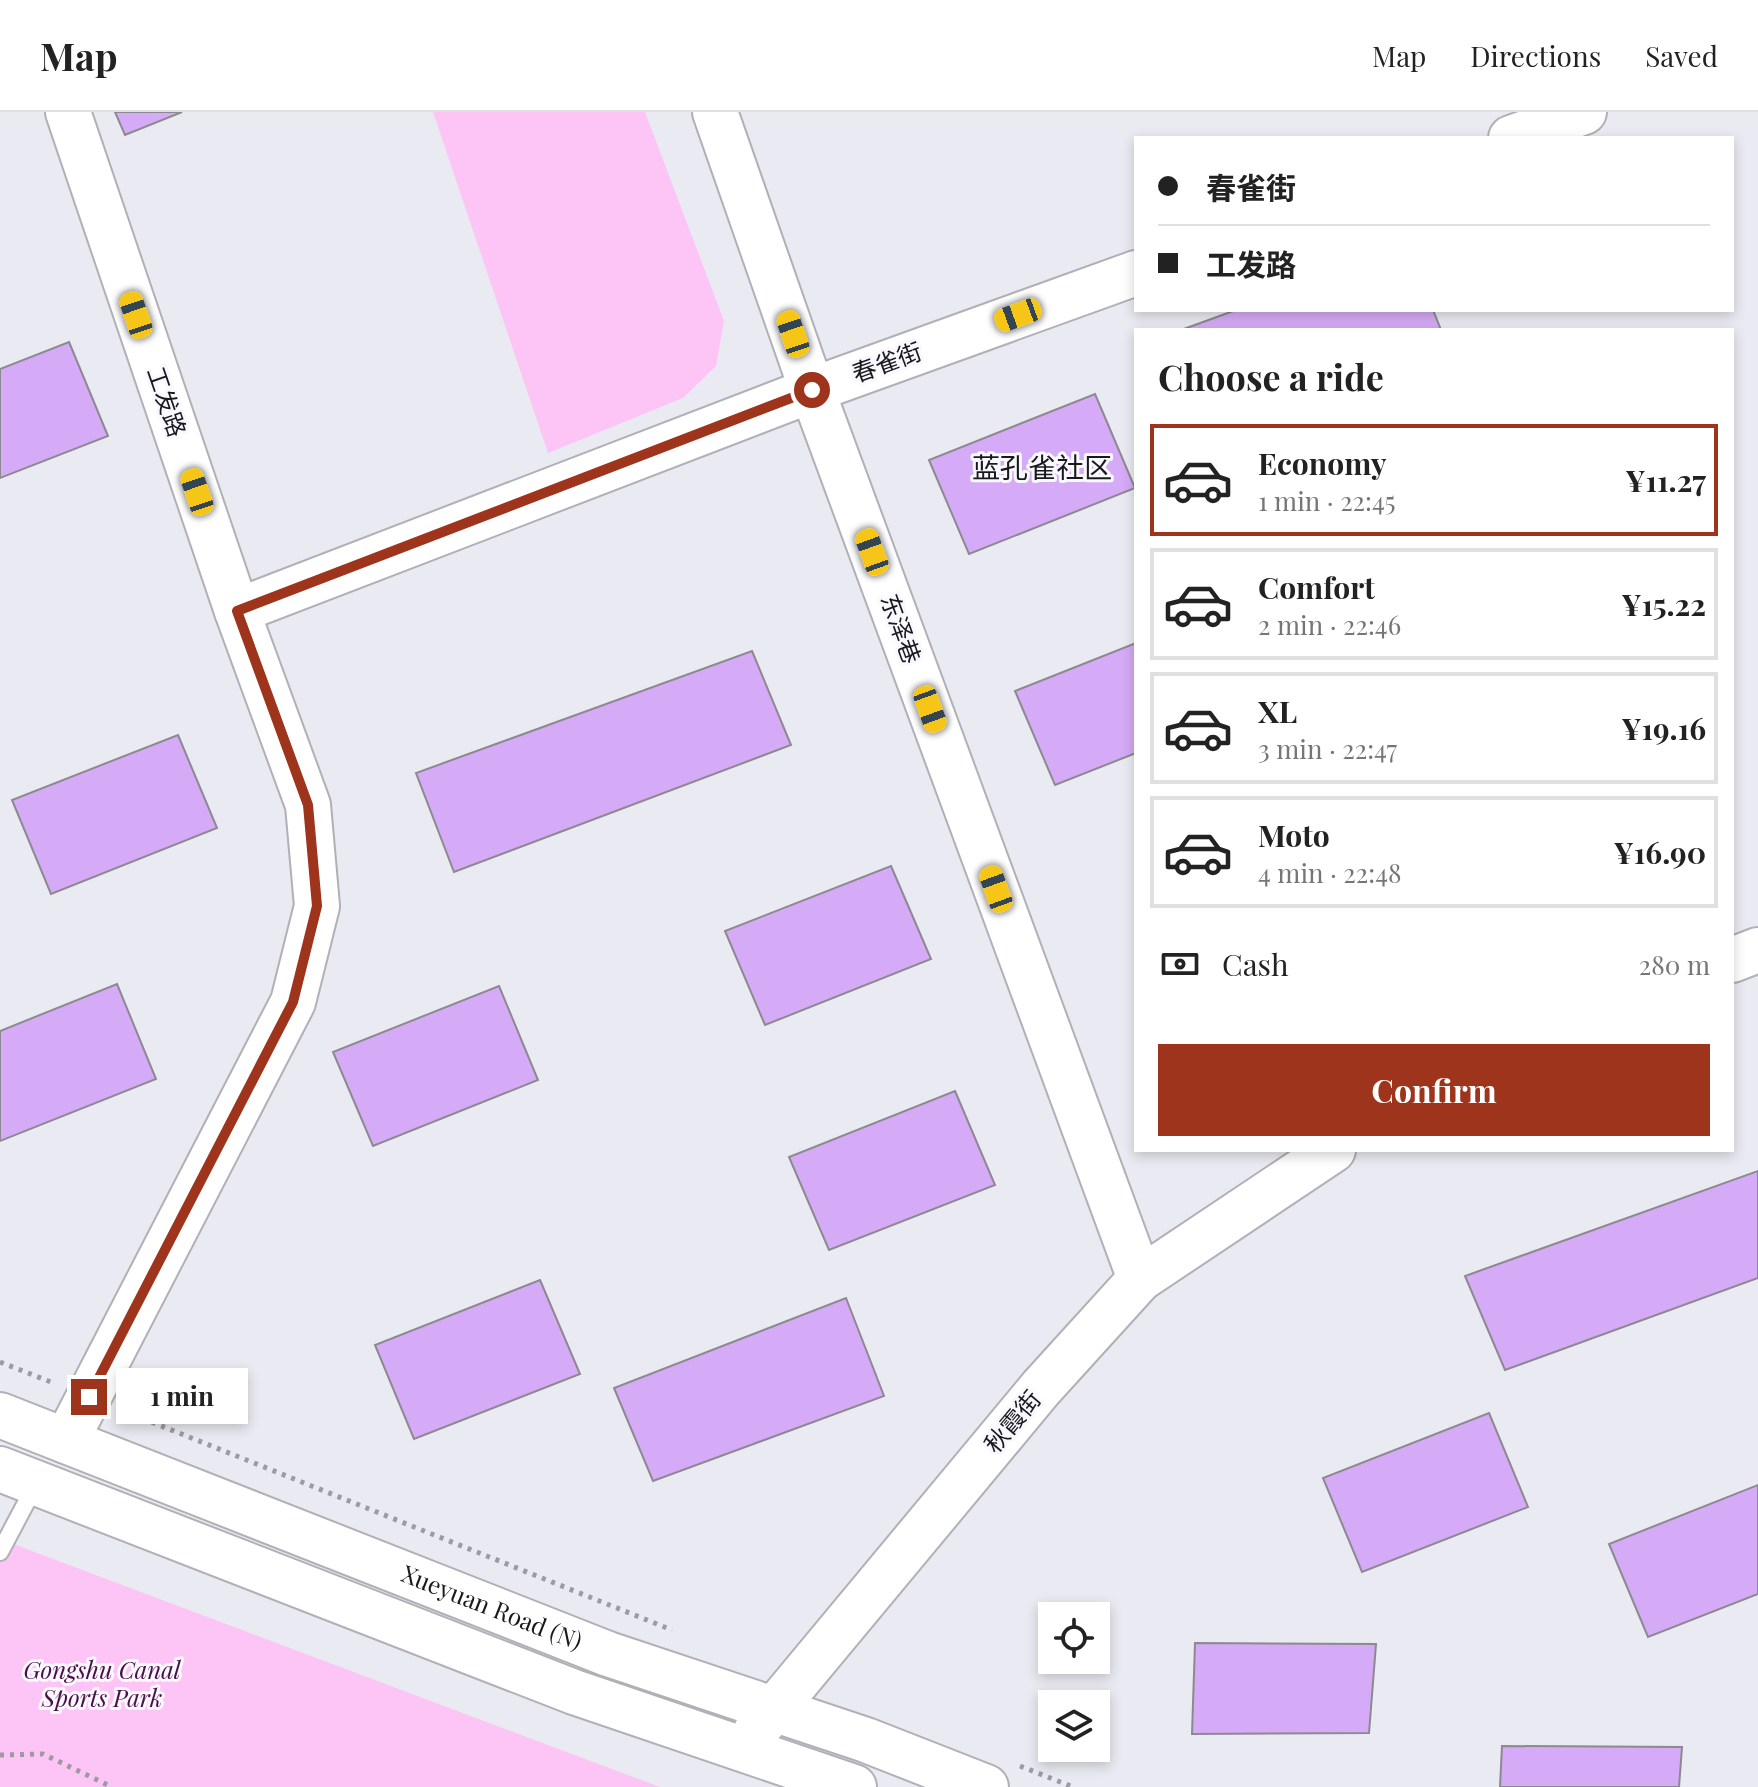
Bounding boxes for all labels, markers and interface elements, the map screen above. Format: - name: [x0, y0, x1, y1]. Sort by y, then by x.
- text: Map: [40, 30, 117, 81]
- text: Map: [1372, 37, 1426, 74]
- text: Directions: [1470, 37, 1601, 74]
- text: Saved: [1645, 37, 1718, 74]
- text: 春雀街: [1206, 167, 1296, 207]
- text: 工发路: [1206, 244, 1296, 284]
- car: [117, 288, 155, 342]
- car: [991, 296, 1045, 334]
- car: [774, 307, 812, 361]
- street label: 春雀街: [847, 334, 926, 388]
- text: Choose a ride: [1158, 352, 1384, 400]
- street label: 工发路: [141, 362, 195, 441]
- route start: [794, 372, 830, 408]
- text: Economy: [1258, 443, 1387, 483]
- icon: car: [1162, 444, 1234, 516]
- district label: 蓝孔雀社区: [972, 448, 1112, 485]
- text: ¥11.27: [1625, 460, 1706, 500]
- car: [178, 465, 216, 519]
- text: 1 min · 22:45: [1258, 483, 1396, 518]
- car: [853, 525, 891, 579]
- text: Comfort: [1258, 567, 1375, 607]
- icon: car: [1162, 568, 1234, 640]
- text: ¥15.22: [1621, 584, 1706, 624]
- street label: 东泽巷: [875, 589, 929, 668]
- text: 2 min · 22:46: [1258, 607, 1401, 642]
- car: [911, 682, 949, 736]
- text: XL: [1258, 691, 1297, 731]
- icon: car: [1162, 692, 1234, 764]
- text: ¥19.16: [1621, 708, 1706, 748]
- text: 3 min · 22:47: [1258, 731, 1397, 766]
- text: Moto: [1258, 815, 1330, 855]
- icon: car: [1162, 816, 1234, 888]
- text: ¥16.90: [1614, 832, 1706, 872]
- text: 4 min · 22:48: [1258, 855, 1402, 890]
- car: [977, 862, 1015, 916]
- icon: cash: [1158, 942, 1202, 986]
- text: Cash: [1222, 944, 1289, 984]
- text: 280 m: [1639, 947, 1710, 982]
- button: Confirm: [1158, 1044, 1710, 1136]
- callout: 1 min: [117, 1369, 249, 1425]
- text: 1 min: [150, 1378, 214, 1413]
- route end: [71, 1379, 107, 1415]
- street label: 秋霞街: [976, 1383, 1047, 1459]
- street label: Xueyuan Road (N): [397, 1556, 587, 1656]
- map controls: [1038, 1602, 1110, 1762]
- button: locate: [1038, 1602, 1110, 1674]
- park label: Gongshu Canal Sports Park: [24, 1653, 182, 1713]
- button: layers: [1038, 1690, 1110, 1762]

